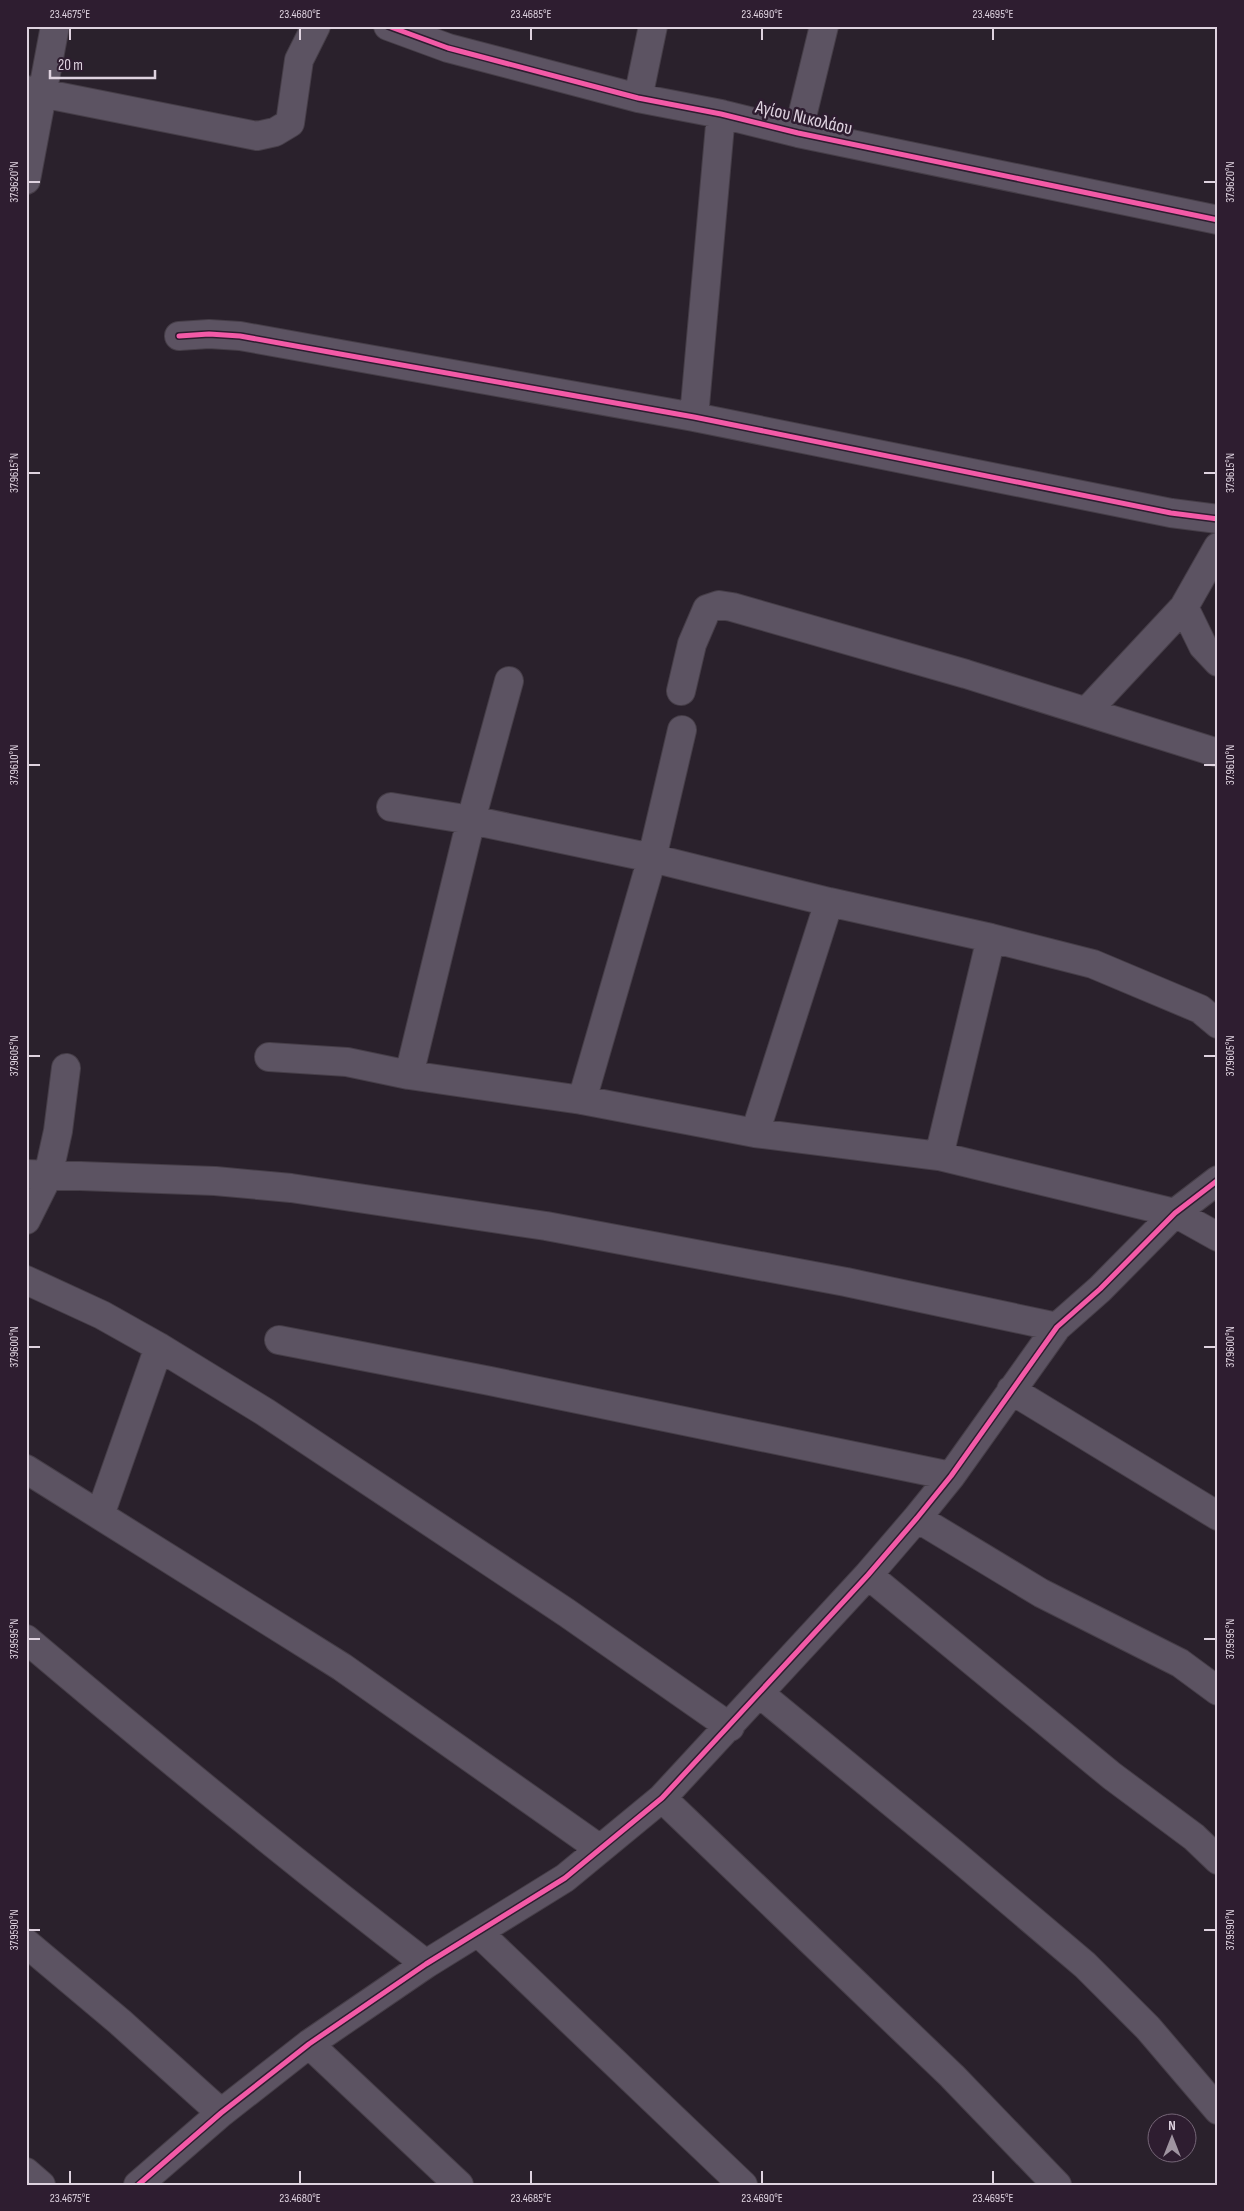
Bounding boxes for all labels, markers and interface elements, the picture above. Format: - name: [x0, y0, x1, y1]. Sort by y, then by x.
- text: 23.4675°E: [50, 7, 90, 22]
- text: 23.4680°E: [279, 7, 321, 22]
- text: 23.4685°E: [510, 7, 552, 22]
- text: 23.4690°E: [741, 7, 783, 22]
- text: 23.4695°E: [972, 7, 1014, 22]
- scale bar: [50, 48, 155, 80]
- text: 20 m: [58, 56, 83, 75]
- street label: Αγίου Νικολάου: [752, 95, 855, 140]
- text: 37.9620°N: [7, 161, 22, 203]
- text: 37.9620°N: [1223, 161, 1238, 203]
- text: 37.9615°N: [7, 453, 22, 493]
- text: 37.9615°N: [1223, 453, 1238, 493]
- text: 37.9610°N: [7, 745, 22, 785]
- text: 37.9610°N: [1223, 745, 1238, 785]
- text: 37.9605°N: [7, 1035, 22, 1077]
- text: 37.9605°N: [1223, 1035, 1238, 1077]
- text: 37.9600°N: [7, 1326, 22, 1368]
- text: 37.9600°N: [1223, 1326, 1238, 1368]
- text: 37.9595°N: [7, 1619, 22, 1659]
- text: 37.9595°N: [1223, 1619, 1238, 1659]
- text: 37.9590°N: [7, 1909, 22, 1951]
- text: 37.9590°N: [1223, 1909, 1238, 1951]
- north arrow: [1146, 2114, 1196, 2164]
- text: N: [1168, 2117, 1176, 2134]
- text: 23.4675°E: [50, 2191, 90, 2206]
- text: 23.4680°E: [279, 2191, 321, 2206]
- text: 23.4685°E: [510, 2191, 552, 2206]
- text: 23.4690°E: [741, 2191, 783, 2206]
- text: 23.4695°E: [972, 2191, 1014, 2206]

